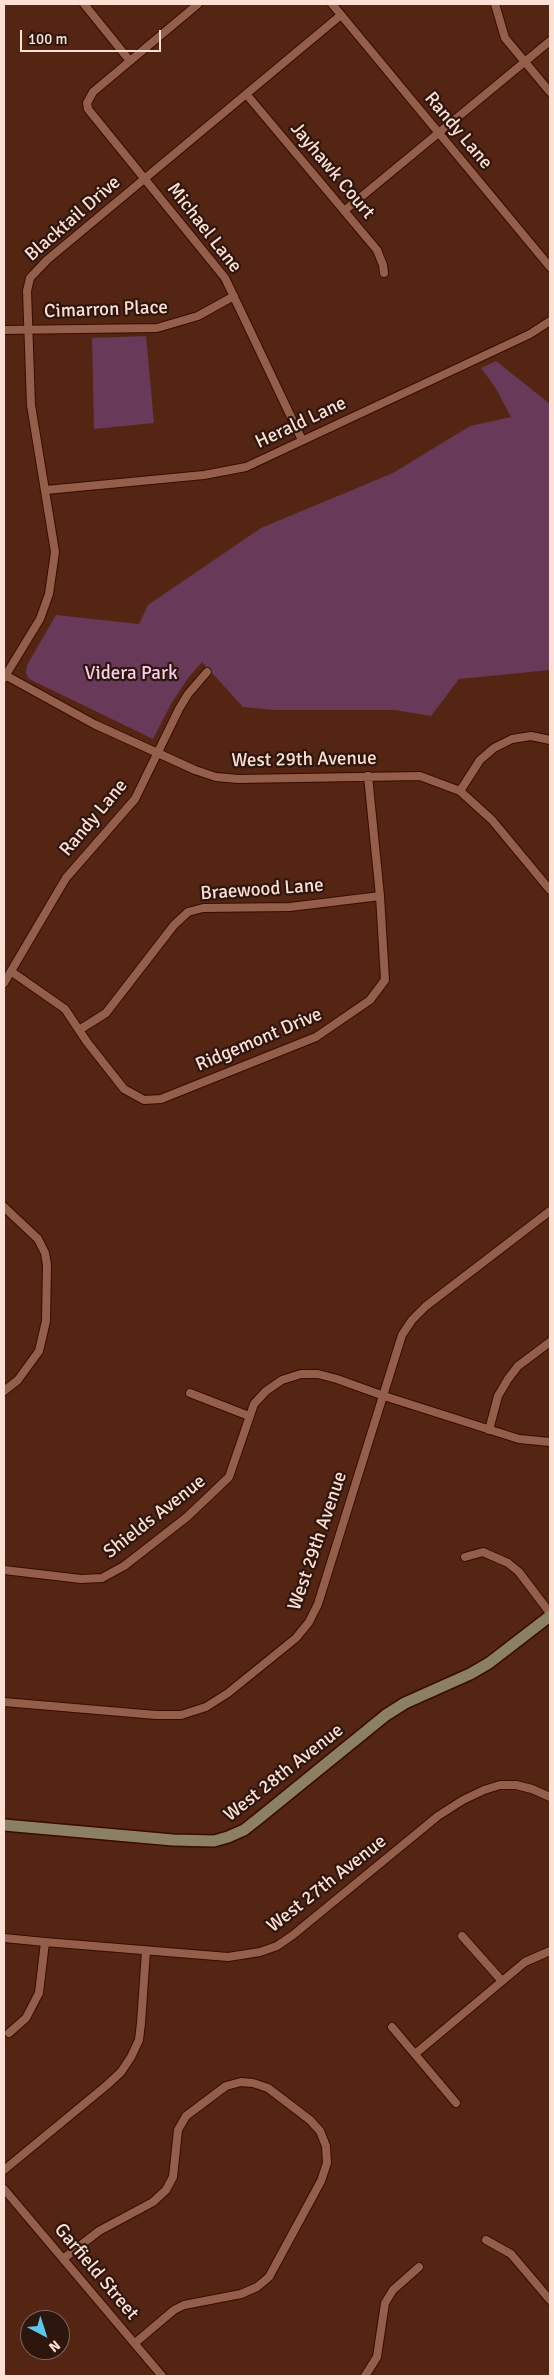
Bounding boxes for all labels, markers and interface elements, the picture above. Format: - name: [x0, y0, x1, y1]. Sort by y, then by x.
- scale bar: [22, 20, 164, 52]
- text: 100 m: [28, 30, 68, 48]
- street label: Randy Lane: [419, 88, 497, 174]
- street label: Jayhawk Court: [285, 118, 379, 224]
- street label: Blacktail Drive: [21, 171, 125, 267]
- street label: Michael Lane: [162, 178, 246, 278]
- street label: Cimarron Place: [44, 296, 168, 324]
- street label: Herald Lane: [252, 392, 350, 454]
- park label: Videra Park: [85, 663, 177, 685]
- street label: West 29th Avenue: [231, 747, 377, 773]
- street label: Randy Lane: [55, 775, 133, 861]
- street label: Braewood Lane: [200, 874, 324, 906]
- street label: Ridgemont Drive: [192, 1003, 326, 1077]
- street label: West 29th Avenue: [284, 1469, 352, 1613]
- street label: Shields Avenue: [100, 1470, 210, 1564]
- street label: West 28th Avenue: [220, 1719, 348, 1827]
- street label: West 27th Avenue: [263, 1830, 391, 1938]
- street label: Garfield Street: [49, 2219, 143, 2325]
- north arrow: [20, 2310, 70, 2360]
- text: N: [45, 2336, 64, 2356]

